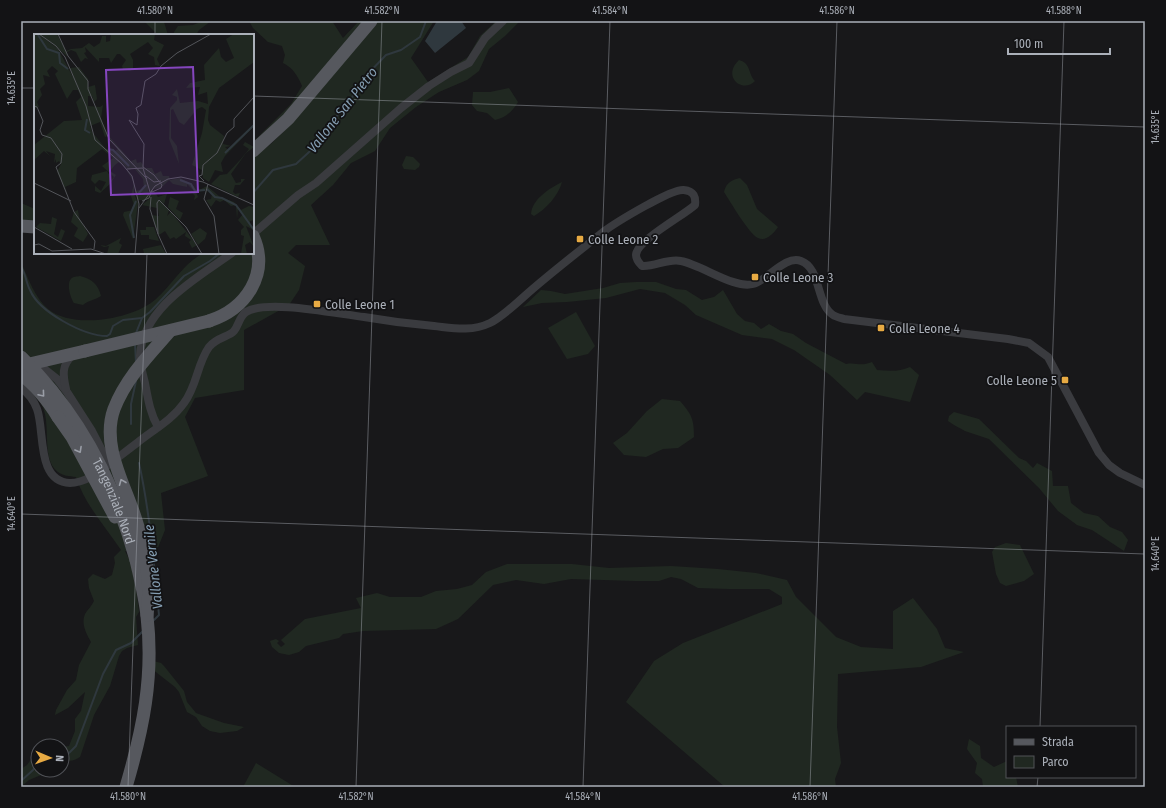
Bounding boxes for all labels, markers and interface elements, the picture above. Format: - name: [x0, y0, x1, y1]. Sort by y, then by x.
- text: 41.580°N: [137, 5, 173, 17]
- text: 41.582°N: [364, 5, 400, 17]
- text: 41.584°N: [592, 5, 628, 17]
- text: 41.586°N: [819, 5, 855, 17]
- text: 41.588°N: [1046, 5, 1082, 17]
- scale bar: [1008, 30, 1110, 56]
- inset map: [34, 34, 254, 254]
- text: 100 m: [1014, 37, 1043, 51]
- water label: Vallone San Pietro: [304, 64, 381, 157]
- text: 14.635°E: [6, 71, 18, 105]
- text: 14.635°E: [1150, 110, 1162, 144]
- place label: Colle Leone 2: [588, 232, 659, 247]
- marker: Colle Leone 2: [575, 234, 585, 244]
- place label: Colle Leone 3: [763, 270, 834, 285]
- marker: Colle Leone 3: [750, 272, 760, 282]
- place label: Colle Leone 1: [325, 297, 395, 312]
- marker: Colle Leone 1: [312, 299, 322, 309]
- place label: Colle Leone 4: [889, 321, 960, 336]
- marker: Colle Leone 4: [876, 323, 886, 333]
- place label: Colle Leone 5: [987, 373, 1057, 388]
- marker: Colle Leone 5: [1060, 375, 1070, 385]
- one-way arrow: [37, 389, 44, 397]
- one-way arrow: [74, 446, 81, 453]
- street label: Tangenziale Nord: [89, 456, 138, 546]
- one-way arrow: [119, 479, 127, 486]
- text: 14.640°E: [6, 496, 18, 532]
- water label: Vallone Vernile: [141, 523, 166, 610]
- text: 14.640°E: [1150, 536, 1162, 572]
- legend: [1006, 726, 1136, 778]
- text: Strada: [1042, 735, 1074, 749]
- north arrow: [30, 738, 70, 778]
- text: N: [53, 755, 66, 762]
- text: Parco: [1042, 755, 1069, 769]
- text: 41.580°N: [110, 791, 146, 803]
- text: 41.582°N: [338, 791, 374, 803]
- text: 41.584°N: [565, 791, 601, 803]
- text: 41.586°N: [792, 791, 828, 803]

